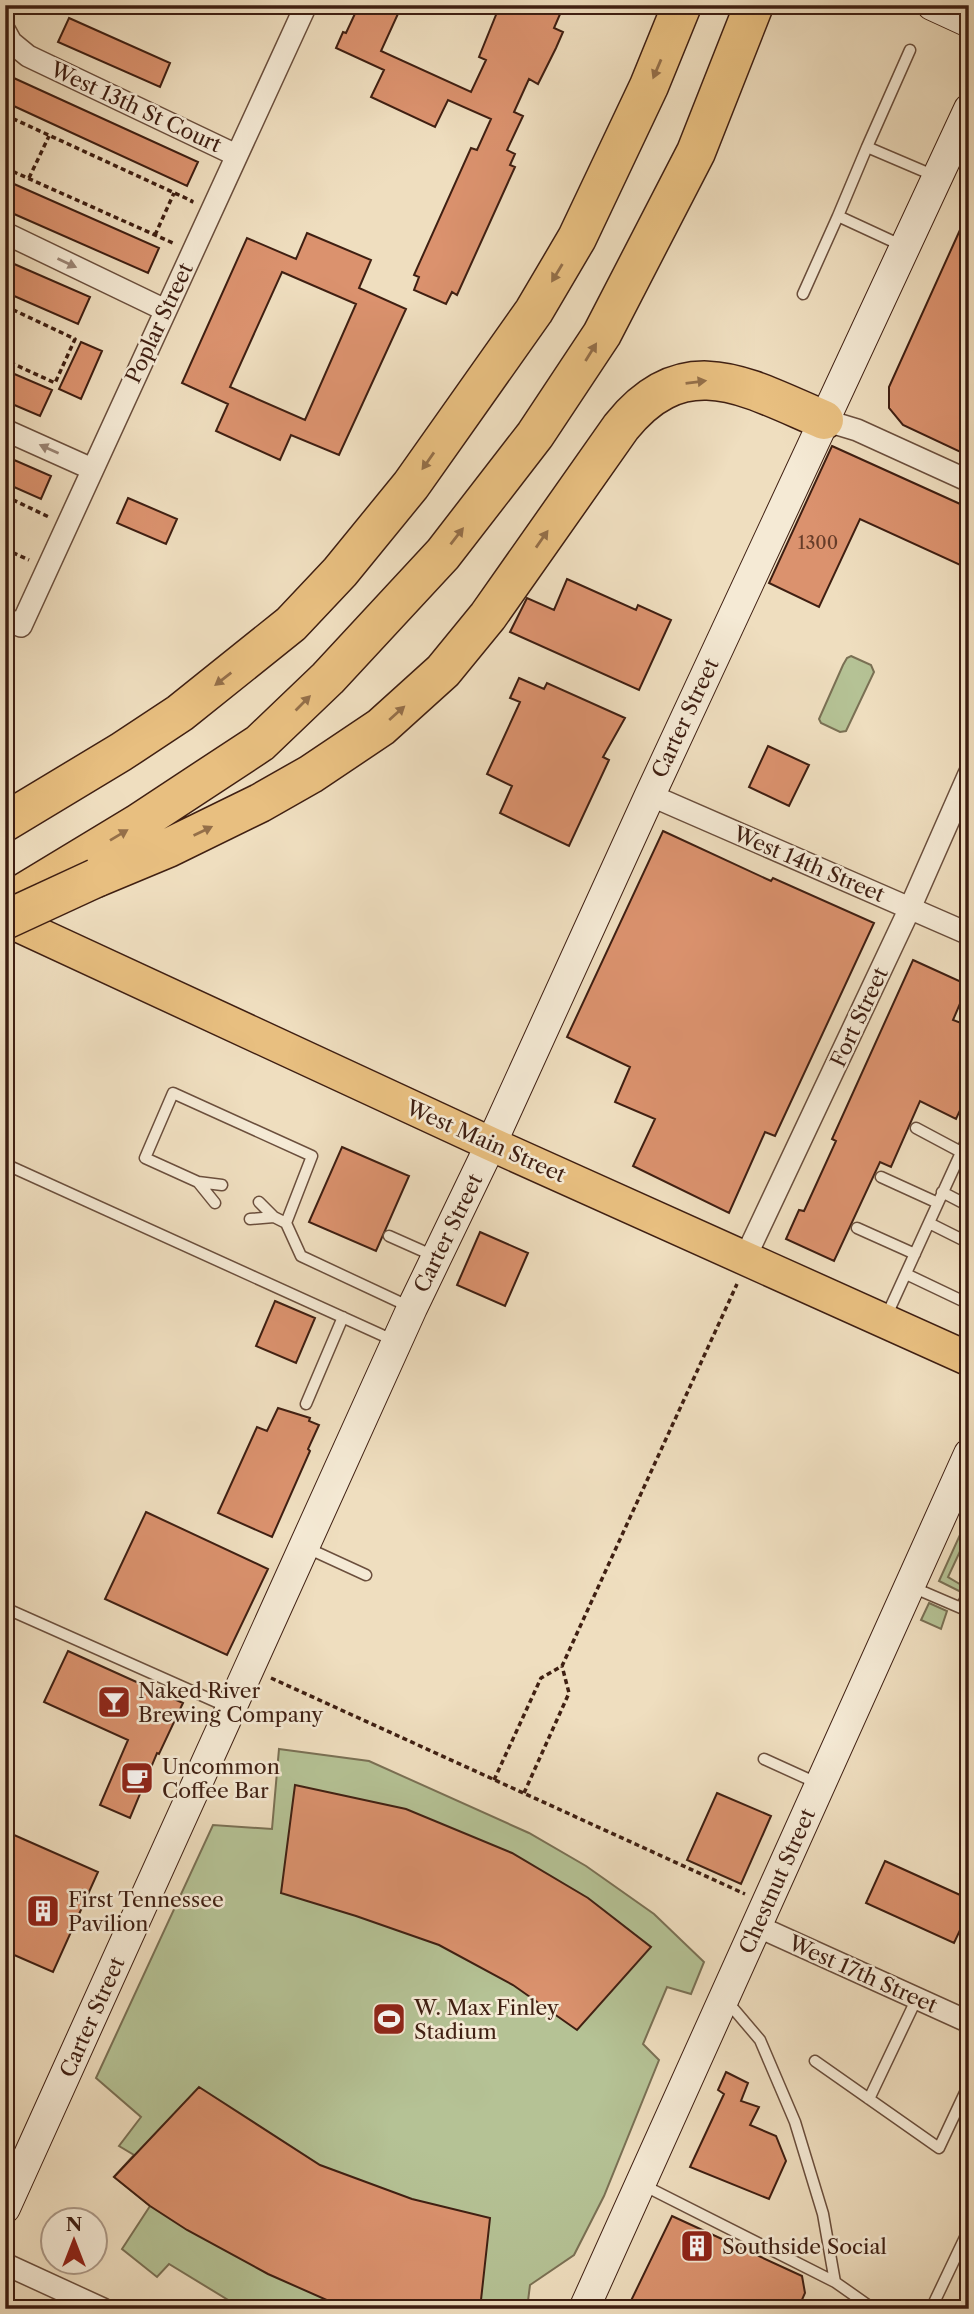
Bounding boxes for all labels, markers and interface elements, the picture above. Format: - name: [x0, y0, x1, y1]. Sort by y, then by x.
- street label: West 13th St Court: [46, 56, 226, 158]
- one-way arrow: [651, 58, 662, 79]
- one-way arrow: [57, 257, 77, 268]
- street label: Poplar Street: [120, 258, 198, 387]
- one-way arrow: [550, 263, 563, 282]
- one-way arrow: [584, 342, 597, 362]
- one-way arrow: [685, 376, 707, 387]
- one-way arrow: [38, 444, 59, 455]
- one-way arrow: [422, 452, 436, 470]
- one-way arrow: [450, 527, 464, 545]
- one-way arrow: [535, 530, 549, 548]
- house number: 1300: [798, 532, 838, 554]
- street label: Carter Street: [646, 654, 724, 782]
- one-way arrow: [215, 672, 233, 687]
- one-way arrow: [295, 695, 312, 712]
- one-way arrow: [388, 705, 405, 721]
- street label: West 14th Street: [729, 821, 889, 907]
- one-way arrow: [193, 825, 213, 836]
- one-way arrow: [109, 829, 129, 842]
- street label: Fort Street: [825, 963, 893, 1071]
- street label: West Main Street: [402, 1094, 570, 1188]
- street label: Carter Street: [409, 1169, 488, 1296]
- place label: Naked River Brewing Company: [138, 1678, 323, 1727]
- bar icon: Naked River Brewing Company: [95, 1683, 133, 1721]
- place label: Uncommon Coffee Bar: [162, 1754, 280, 1803]
- cafe icon: Uncommon Coffee Bar: [118, 1759, 156, 1797]
- street label: Chestnut Street: [734, 1804, 820, 1957]
- place label: First Tennessee Pavilion: [68, 1887, 224, 1936]
- building icon: First Tennessee Pavilion: [24, 1892, 62, 1930]
- street label: West 17th Street: [784, 1930, 942, 2018]
- street label: Carter Street: [54, 1953, 130, 2081]
- place label: W. Max Finley Stadium: [413, 1995, 559, 2044]
- sports icon: W. Max Finley Stadium: [370, 2000, 408, 2038]
- north arrow: [38, 2206, 108, 2276]
- text: N: [66, 2213, 82, 2236]
- building icon: Southside Social: [678, 2227, 716, 2265]
- place label: Southside Social: [722, 2234, 887, 2259]

